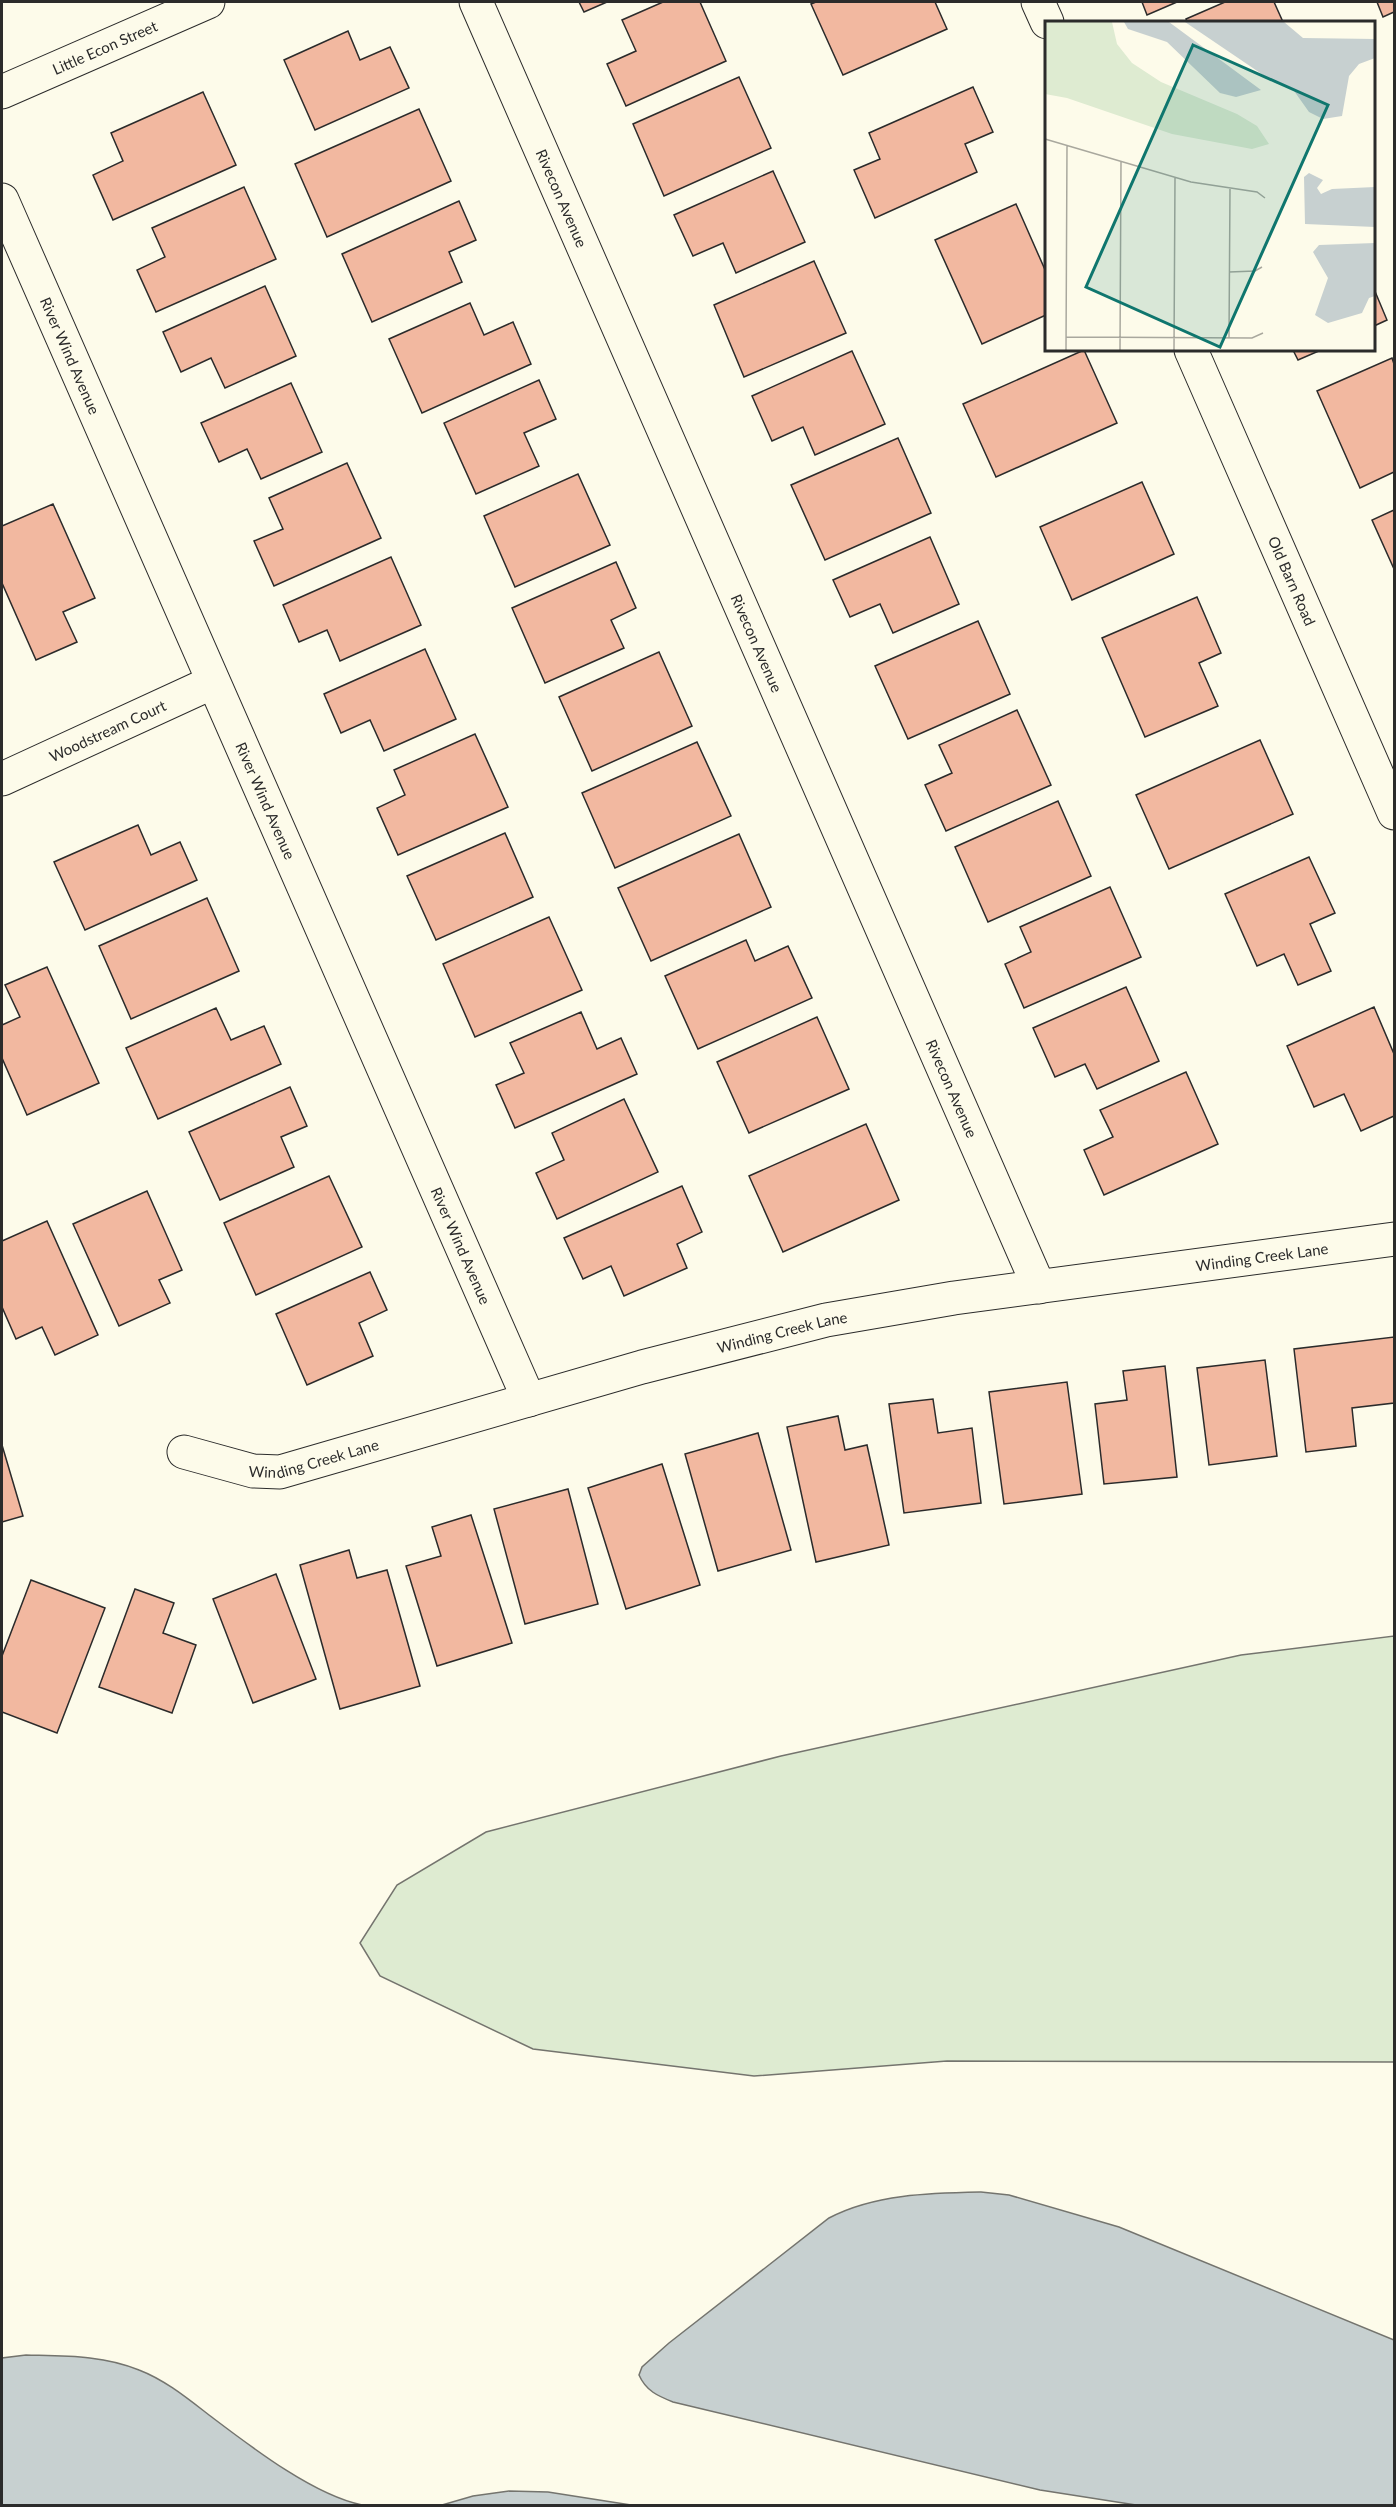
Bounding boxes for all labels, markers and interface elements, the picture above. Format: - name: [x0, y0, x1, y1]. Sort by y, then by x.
- street label: Little Econ Street: [49, 16, 160, 78]
- inset map: [1045, 21, 1375, 351]
- street label: Rivecon Avenue: [533, 146, 591, 250]
- street label: River Wind Avenue: [37, 294, 104, 417]
- street label: Old Barn Road: [1265, 533, 1320, 628]
- street label: Rivecon Avenue: [728, 591, 786, 695]
- street label: Woodstream Court: [46, 696, 169, 765]
- street label: River Wind Avenue: [232, 739, 299, 862]
- street label: Rivecon Avenue: [923, 1036, 981, 1140]
- street label: River Wind Avenue: [428, 1184, 495, 1307]
- street label: Winding Creek Lane: [1195, 1239, 1329, 1274]
- street label: Winding Creek Lane: [715, 1308, 849, 1356]
- street label: Winding Creek Lane: [248, 1435, 381, 1482]

